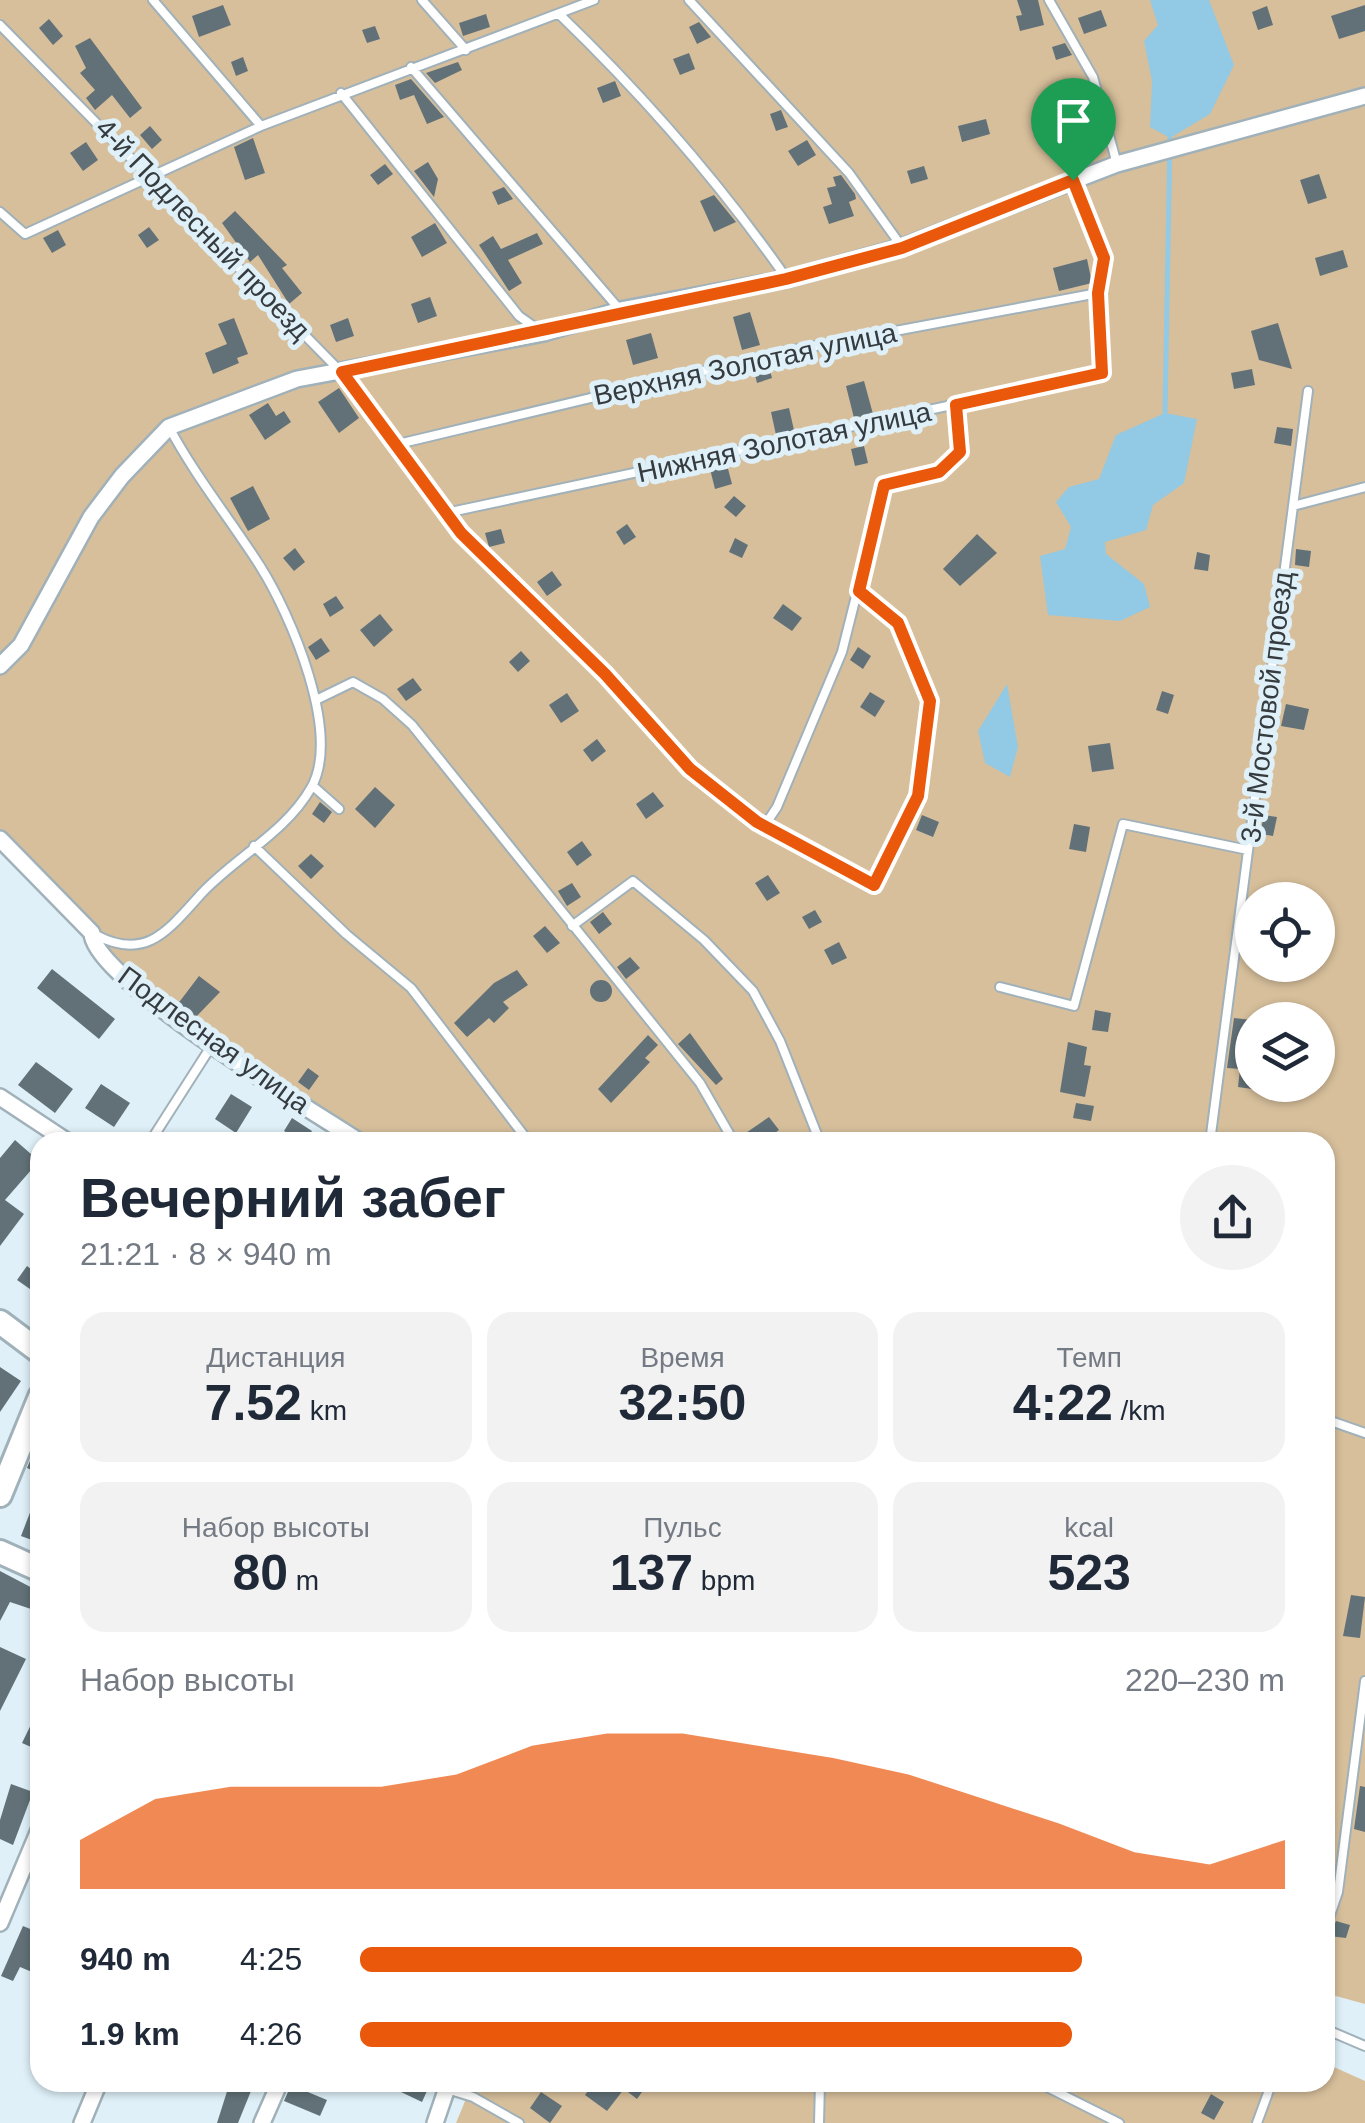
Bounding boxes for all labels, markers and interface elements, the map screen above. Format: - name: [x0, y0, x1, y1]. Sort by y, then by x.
- pin: [1031, 78, 1116, 181]
- icon: arrive: [1046, 93, 1101, 148]
- street label: 4-й Подлесный проезд: [90, 112, 316, 346]
- street label: Верхняя Золотая улица: [591, 317, 900, 411]
- street label: Нижняя Золотая улица: [634, 396, 934, 488]
- street label: 3-й Мостовой проезд: [1235, 570, 1299, 844]
- map controls: [1235, 882, 1335, 1102]
- button: locate: [1235, 882, 1335, 982]
- street label: Подлесная улица: [113, 960, 316, 1120]
- button: layers: [1235, 1002, 1335, 1102]
- button: share: [1180, 1165, 1285, 1270]
- text: Вечерний забег: [80, 1167, 506, 1229]
- text: 21:21 · 8 × 940 m: [80, 1236, 332, 1272]
- text: Дистанция: [206, 1342, 345, 1373]
- text: Время: [640, 1342, 725, 1373]
- text: Темп: [1056, 1342, 1122, 1373]
- text: 7.52: [205, 1375, 302, 1431]
- text: 32:50: [619, 1375, 746, 1431]
- text: 4:22: [1013, 1375, 1113, 1431]
- text: km: [302, 1395, 347, 1426]
- text: /km: [1113, 1395, 1166, 1426]
- text: Набор высоты: [182, 1512, 370, 1543]
- text: Пульс: [643, 1512, 722, 1543]
- text: kcal: [1064, 1512, 1114, 1543]
- text: 80: [232, 1545, 288, 1601]
- text: 137: [610, 1545, 693, 1601]
- text: 523: [1047, 1545, 1131, 1601]
- text: m: [288, 1565, 319, 1596]
- text: bpm: [693, 1565, 755, 1596]
- text: Набор высоты: [80, 1662, 295, 1698]
- text: 220–230 m: [1125, 1662, 1285, 1698]
- text: 940 m: [80, 1941, 171, 1977]
- text: 4:25: [240, 1941, 302, 1977]
- text: 1.9 km: [80, 2016, 180, 2052]
- text: 4:26: [240, 2016, 302, 2052]

